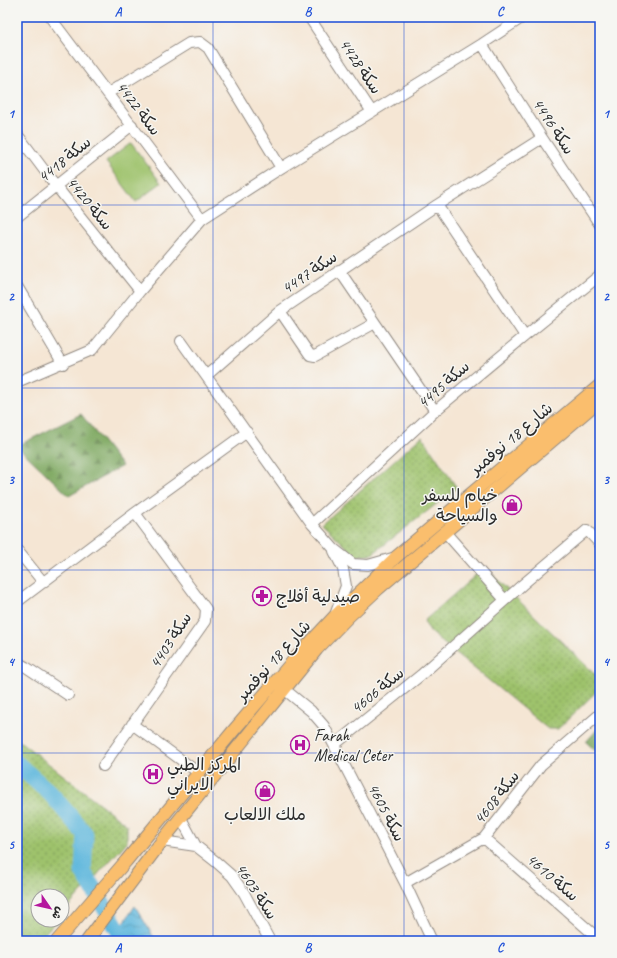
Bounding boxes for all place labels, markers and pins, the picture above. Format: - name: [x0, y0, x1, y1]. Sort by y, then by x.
- place label: خيام للسفر والسياحة: [421, 485, 498, 526]
- shop icon: خيام للسفر والسياحة: [501, 494, 523, 516]
- pharmacy icon: صيدلية أفلاج: [251, 585, 273, 607]
- place label: صيدلية أفلاج: [276, 586, 360, 608]
- place label: Farah Medical Ceter: [314, 725, 394, 766]
- hospital icon: Farah Medical Ceter: [289, 734, 311, 756]
- place label: المركز الطبي الايراني: [167, 754, 241, 799]
- hospital icon: المركز الطبي الايراني: [142, 763, 164, 785]
- shop icon: ملك الالعاب: [254, 780, 276, 802]
- place label: ملك الالعاب: [224, 804, 306, 825]

